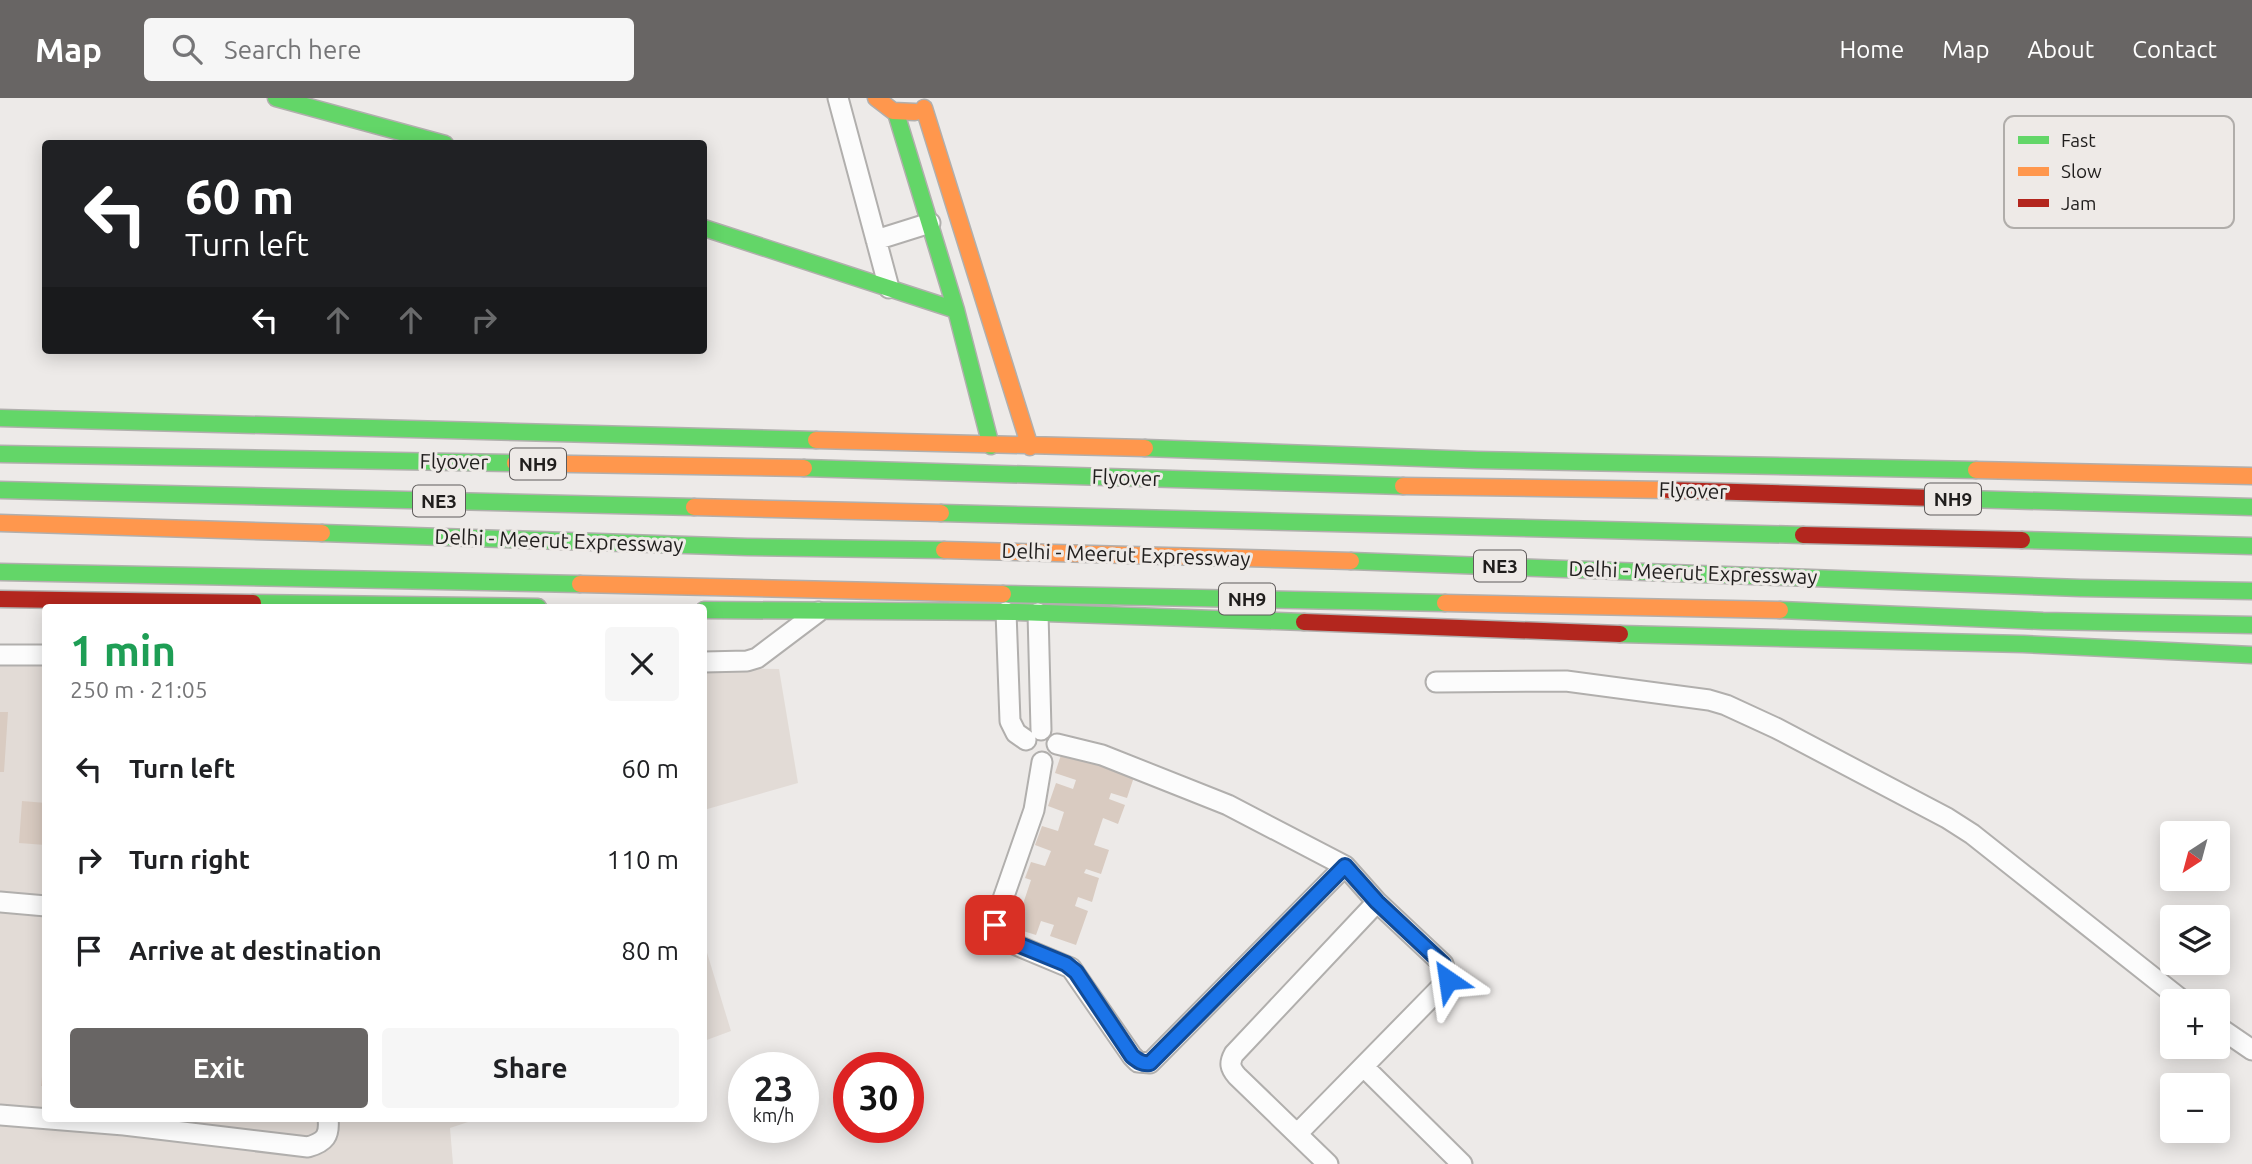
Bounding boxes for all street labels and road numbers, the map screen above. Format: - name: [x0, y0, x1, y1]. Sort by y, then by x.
- street label: Flyover: [420, 448, 489, 474]
- road number: NH9: [510, 448, 566, 480]
- street label: Flyover: [1091, 464, 1161, 490]
- street label: Flyover: [1658, 477, 1728, 503]
- road number: NH9: [1925, 484, 1981, 514]
- road number: NE3: [413, 486, 465, 516]
- street label: Delhi - Meerut Expressway: [434, 524, 684, 556]
- street label: Delhi - Meerut Expressway: [1001, 538, 1251, 570]
- road number: NE3: [1474, 551, 1526, 582]
- street label: Delhi - Meerut Expressway: [1568, 556, 1818, 588]
- road number: NH9: [1219, 584, 1275, 614]

